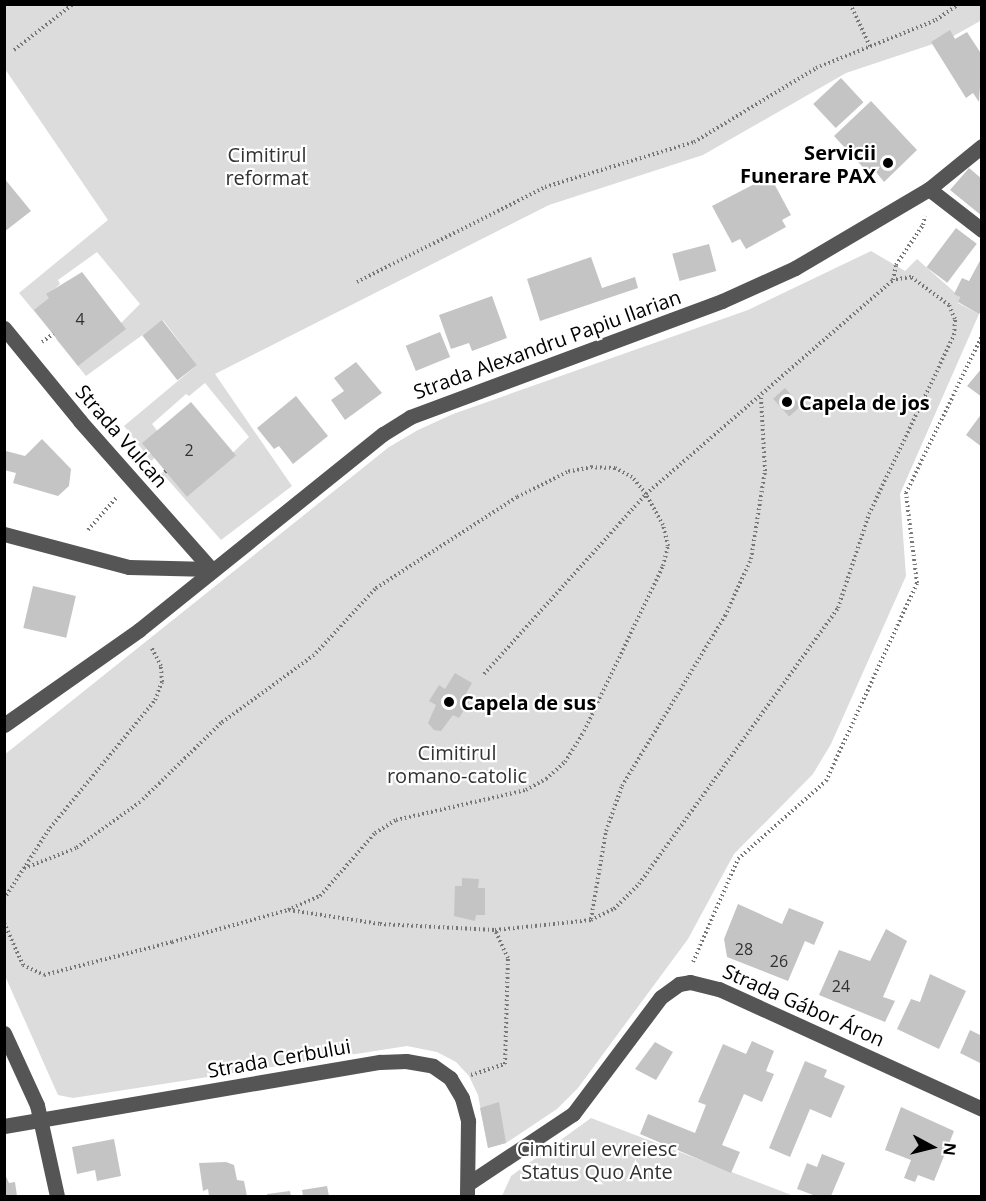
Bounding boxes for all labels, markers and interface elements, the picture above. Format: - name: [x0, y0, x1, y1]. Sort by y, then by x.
- place label: Servicii Funerare PAX: [740, 140, 876, 187]
- park label: Cimitirul reformat: [225, 142, 309, 189]
- marker: Servicii Funerare PAX: [881, 156, 895, 170]
- street label: Strada Alexandru Papiu Ilarian: [410, 284, 684, 404]
- house number: 4: [75, 309, 85, 329]
- street label: Strada Vulcan: [71, 380, 173, 492]
- place label: Capela de jos: [799, 390, 930, 414]
- marker: Capela de jos: [780, 395, 794, 409]
- house number: 2: [184, 440, 194, 460]
- place label: Capela de sus: [461, 690, 596, 714]
- marker: Capela de sus: [442, 695, 456, 709]
- park label: Cimitirul romano-catolic: [387, 740, 527, 787]
- house number: 28: [735, 939, 753, 959]
- house number: 26: [770, 951, 788, 971]
- street label: Strada Gábor Áron: [719, 959, 889, 1051]
- house number: 24: [832, 976, 850, 996]
- street label: Strada Cerbului: [206, 1034, 352, 1082]
- north arrow: [902, 1117, 962, 1177]
- park label: Cimitirul evreiesc Status Quo Ante: [517, 1136, 677, 1183]
- text: N: [938, 1141, 962, 1157]

